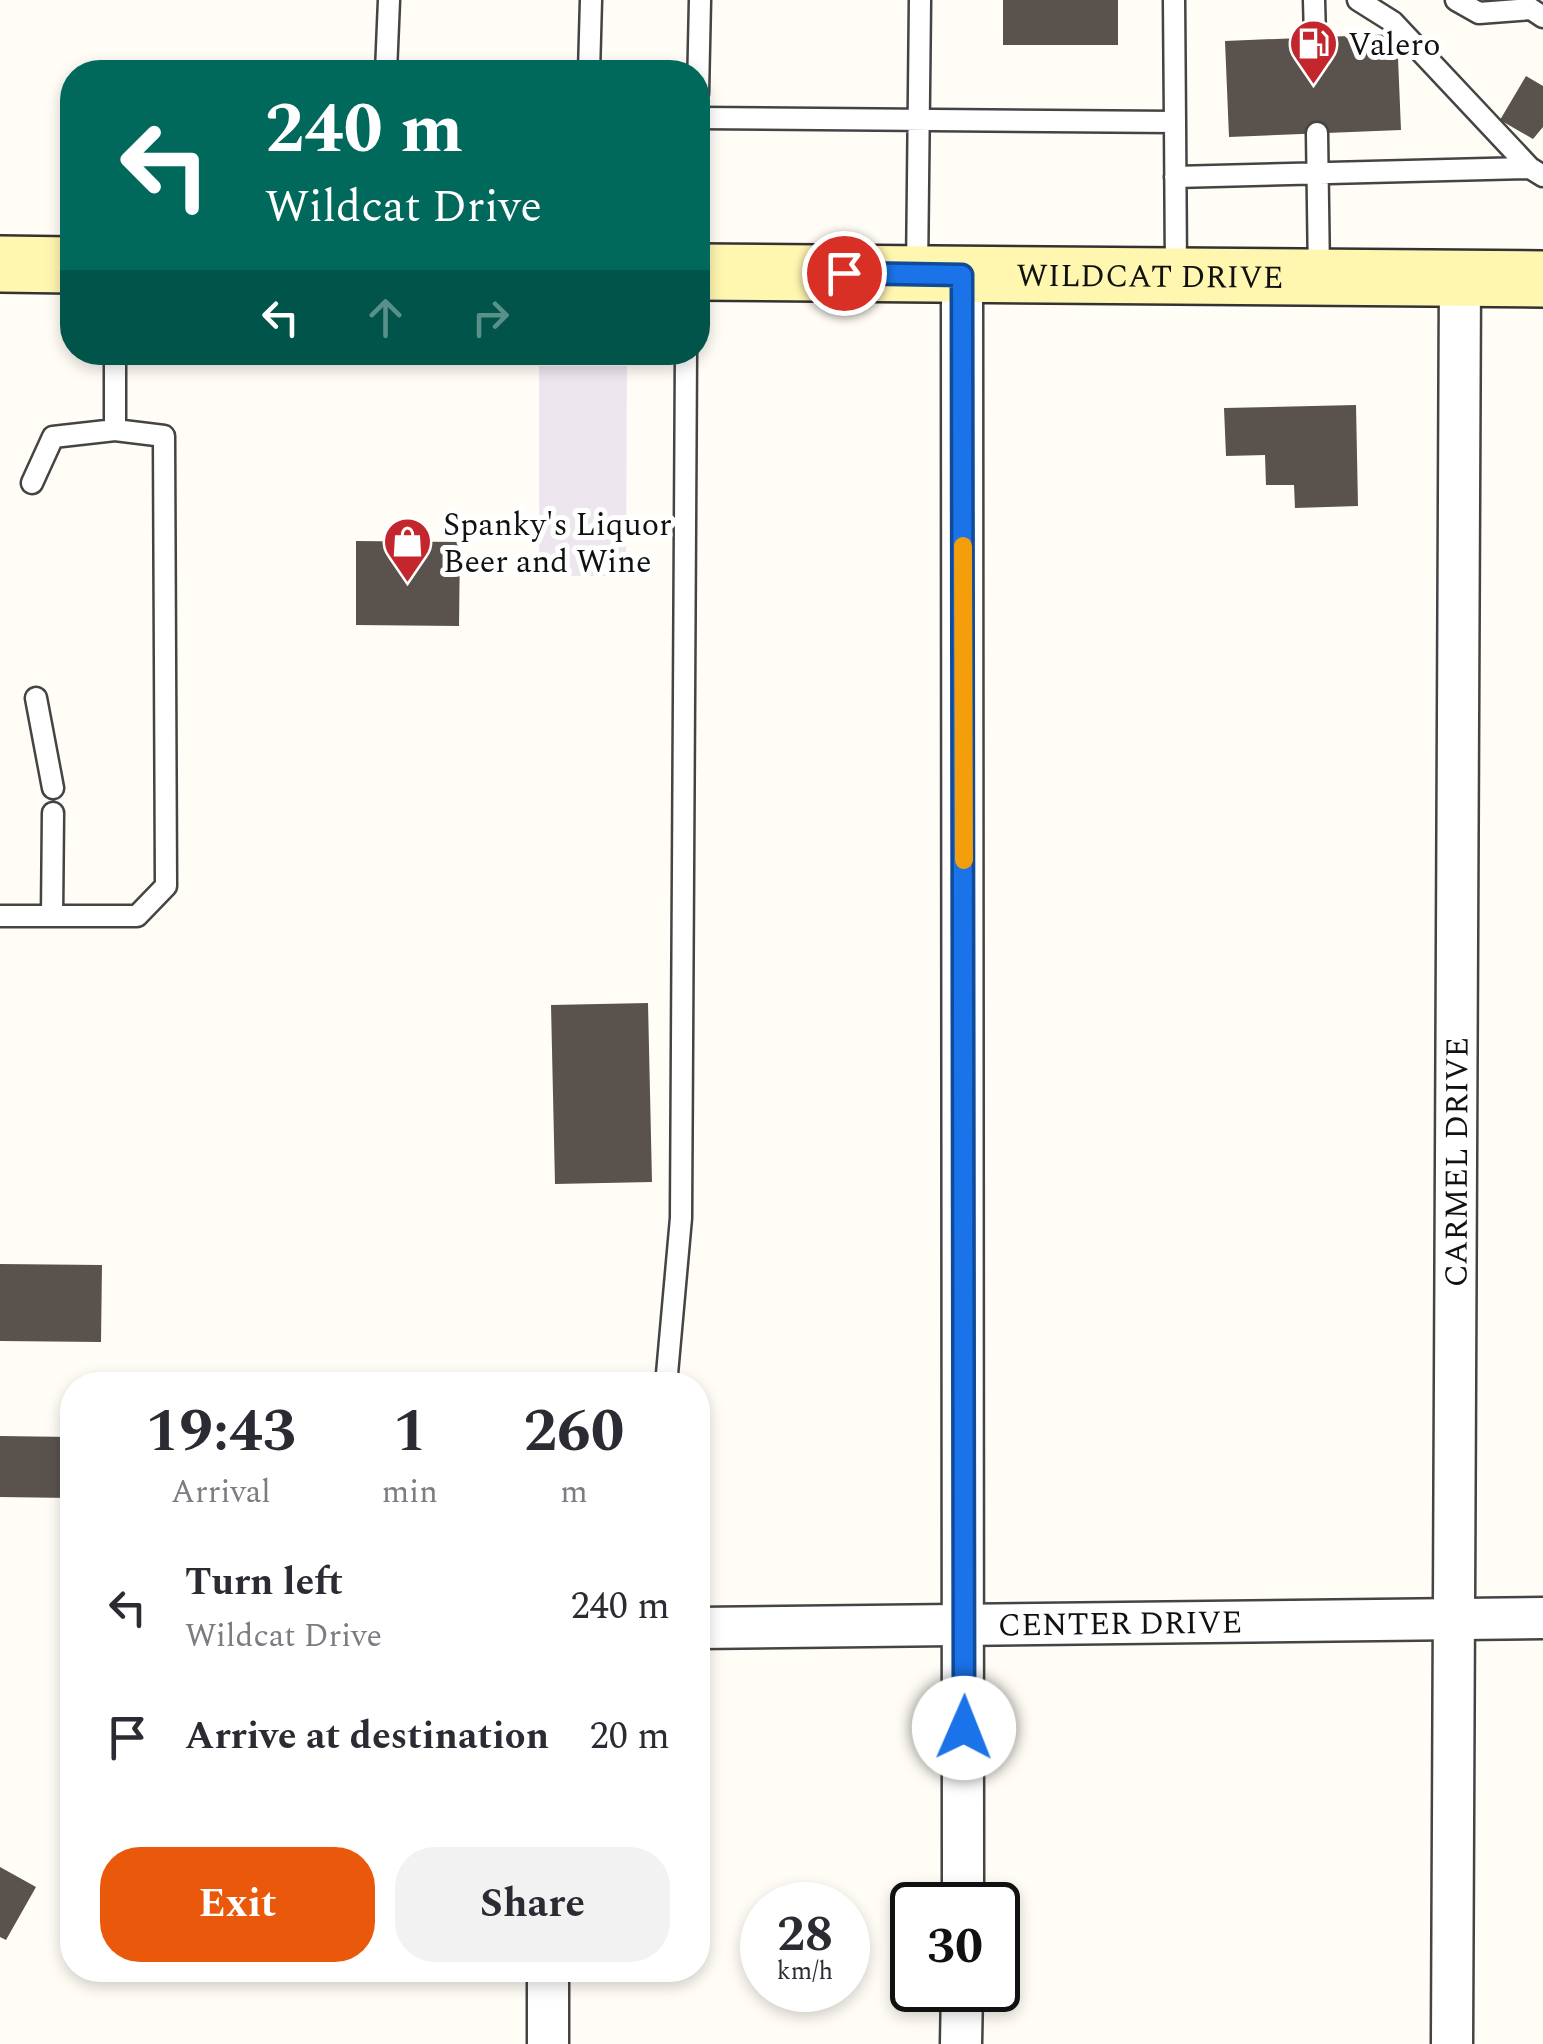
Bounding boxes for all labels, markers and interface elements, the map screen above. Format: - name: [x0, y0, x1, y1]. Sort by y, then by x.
- fuel station icon: Valero: [1287, 18, 1339, 86]
- place label: Valero: [1348, 21, 1440, 70]
- text: 240 m: [265, 77, 463, 183]
- icon: left: [100, 100, 230, 230]
- text: Wildcat Drive: [265, 173, 542, 242]
- pin: [802, 231, 887, 316]
- icon: arrive: [817, 246, 872, 301]
- street label: WILDCAT DRIVE: [1016, 252, 1284, 303]
- icon: left: [253, 290, 308, 345]
- icon: ahead: [358, 290, 413, 345]
- icon: right: [463, 290, 518, 345]
- place label: Spanky's Liquor Beer and Wine: [443, 501, 672, 587]
- shop icon: Spanky's Liquor Beer and Wine: [382, 516, 434, 584]
- street label: CARMEL DRIVE: [1432, 1037, 1483, 1287]
- text: 19:43: [146, 1386, 296, 1478]
- text: 1: [393, 1386, 427, 1478]
- text: 260: [523, 1386, 624, 1478]
- text: Arrival: [171, 1468, 271, 1517]
- text: min: [382, 1468, 438, 1517]
- text: m: [560, 1468, 588, 1517]
- text: Turn left: [185, 1554, 343, 1612]
- text: 240 m: [571, 1578, 670, 1636]
- icon: left: [100, 1580, 155, 1635]
- street label: CENTER DRIVE: [998, 1599, 1242, 1650]
- text: Wildcat Drive: [185, 1612, 382, 1661]
- position arrow: [912, 1676, 1016, 1780]
- text: Arrive at destination: [185, 1708, 549, 1766]
- text: 20 m: [590, 1708, 670, 1766]
- icon: arrive: [100, 1710, 155, 1765]
- button: Exit: [100, 1847, 375, 1962]
- button: Share: [395, 1847, 670, 1962]
- speed limit sign: 30: [890, 1882, 1020, 2012]
- text: 28: [777, 1897, 833, 1973]
- text: km/h: [777, 1953, 833, 1991]

